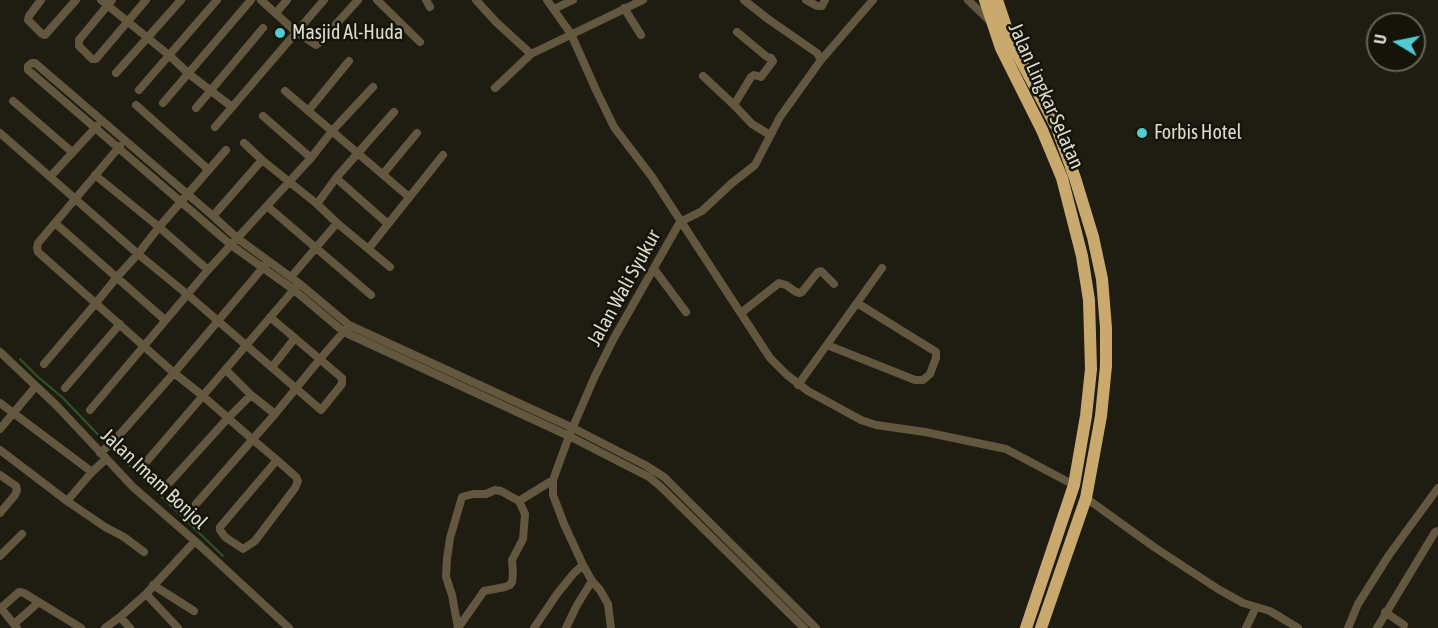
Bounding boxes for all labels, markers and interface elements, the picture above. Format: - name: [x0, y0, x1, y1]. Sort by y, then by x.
- north arrow: [1366, 12, 1426, 72]
- street label: Jalan Lingkar Selatan: [1003, 19, 1089, 173]
- place label: Masjid Al-Huda: [292, 21, 403, 45]
- marker: Masjid Al-Huda: [273, 26, 287, 40]
- text: U: [1371, 33, 1390, 45]
- place label: Forbis Hotel: [1154, 121, 1242, 145]
- marker: Forbis Hotel: [1135, 126, 1149, 140]
- street label: Jalan Wali Syukur: [582, 226, 666, 350]
- street label: Jalan Imam Bonjol: [96, 424, 212, 534]

